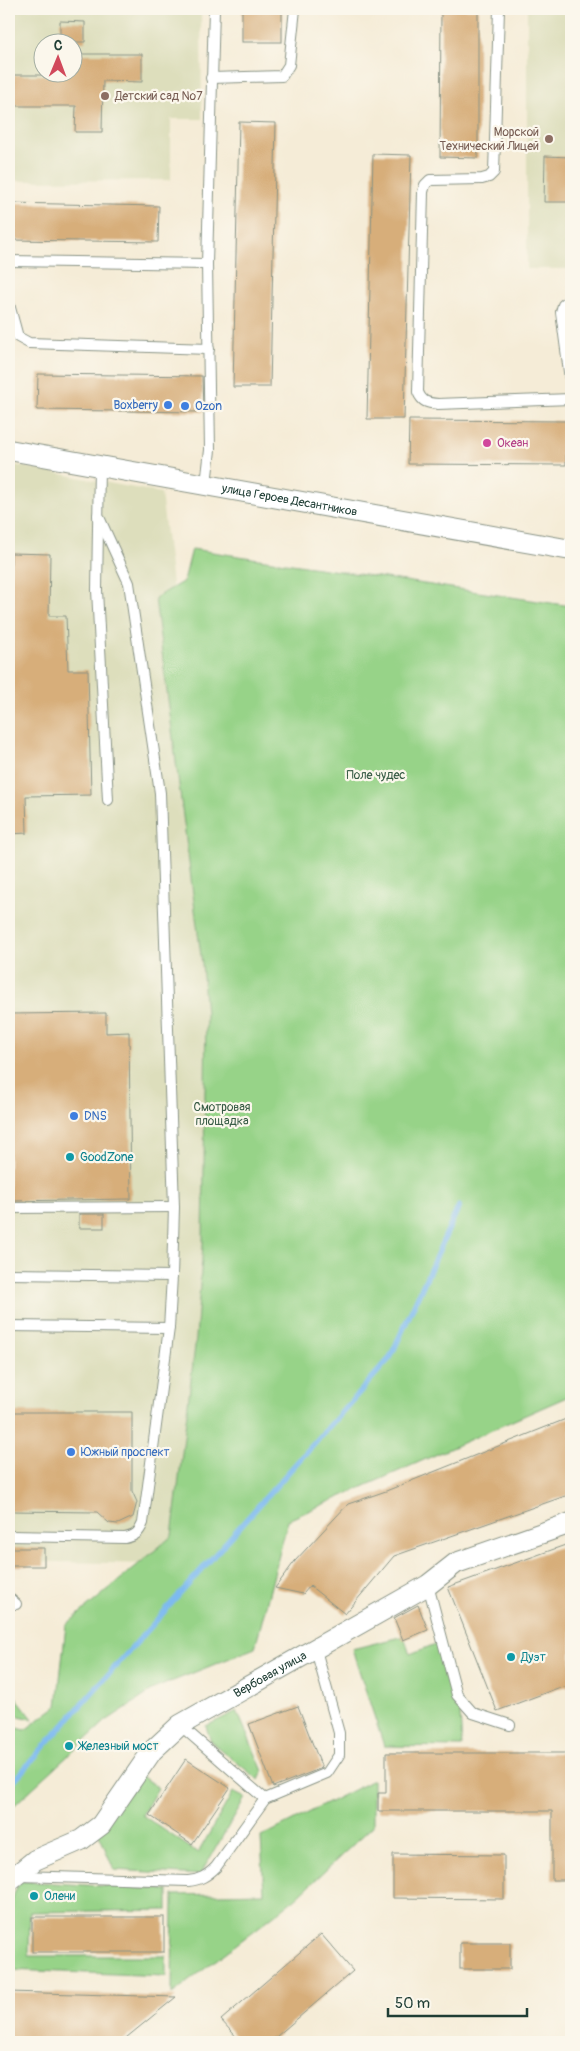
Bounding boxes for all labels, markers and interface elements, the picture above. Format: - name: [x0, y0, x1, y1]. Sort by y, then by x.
- north arrow: [32, 32, 82, 82]
- text: С: [54, 37, 63, 54]
- place label: Детский сад №7: [114, 89, 203, 104]
- marker: Детский сад №7: [99, 90, 111, 102]
- place label: Морской Технический Лицей: [439, 125, 539, 154]
- marker: Морской Технический Лицей: [543, 133, 555, 145]
- place label: Boxberry: [113, 398, 158, 413]
- marker: Boxberry: [162, 399, 174, 411]
- place label: Ozon: [195, 399, 222, 414]
- marker: Ozon: [179, 400, 191, 412]
- place label: Океан: [497, 436, 528, 451]
- marker: Океан: [481, 437, 493, 449]
- street label: улица Героев Десантников: [220, 481, 359, 520]
- park label: Поле чудес: [347, 768, 405, 783]
- park label: Смотровая площадка: [193, 1100, 251, 1129]
- place label: DNS: [84, 1109, 107, 1124]
- marker: DNS: [68, 1110, 80, 1122]
- place label: GoodZone: [80, 1150, 134, 1165]
- marker: GoodZone: [64, 1151, 76, 1163]
- place label: Южный проспект: [81, 1445, 170, 1460]
- marker: Южный проспект: [65, 1446, 77, 1458]
- street label: Вербовая улица: [231, 1648, 310, 1701]
- place label: Дуэт: [520, 1650, 546, 1665]
- marker: Дуэт: [505, 1651, 517, 1663]
- place label: Железный мост: [77, 1739, 158, 1754]
- marker: Железный мост: [63, 1740, 75, 1752]
- place label: Олени: [44, 1889, 76, 1904]
- marker: Олени: [28, 1890, 40, 1902]
- scale bar: [388, 1986, 526, 2018]
- text: 50 m: [395, 1994, 430, 2013]

